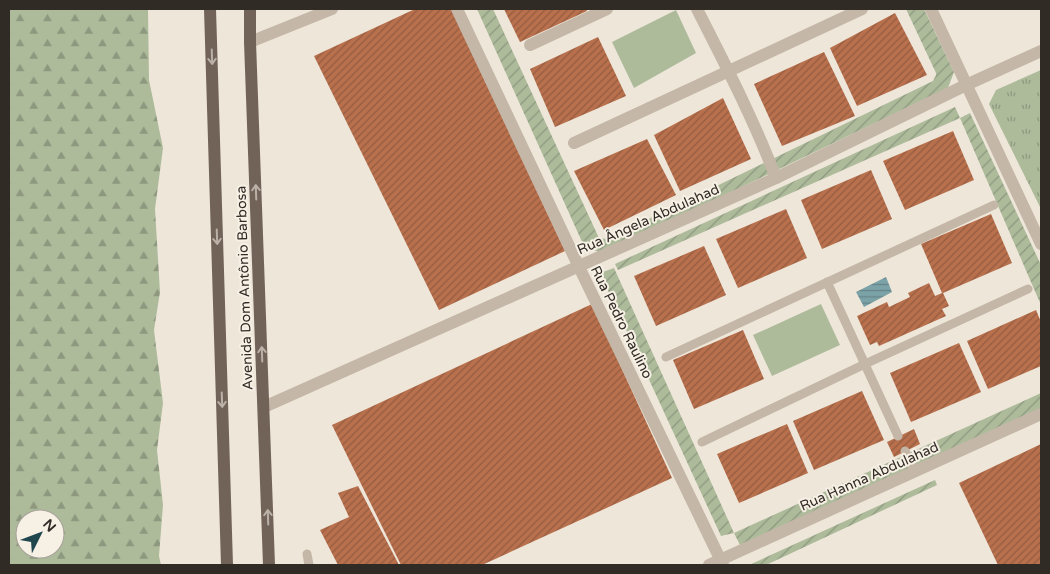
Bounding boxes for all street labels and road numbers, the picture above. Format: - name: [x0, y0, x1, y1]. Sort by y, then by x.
- street label: Rua Ângela Abdulahad: [575, 180, 722, 258]
- street label: Avenida Dom Antônio Barbosa: [232, 186, 257, 390]
- street label: Rua Pedro Raulino: [587, 263, 656, 381]
- street label: Rua Hanna Abdulahad: [797, 438, 941, 515]

